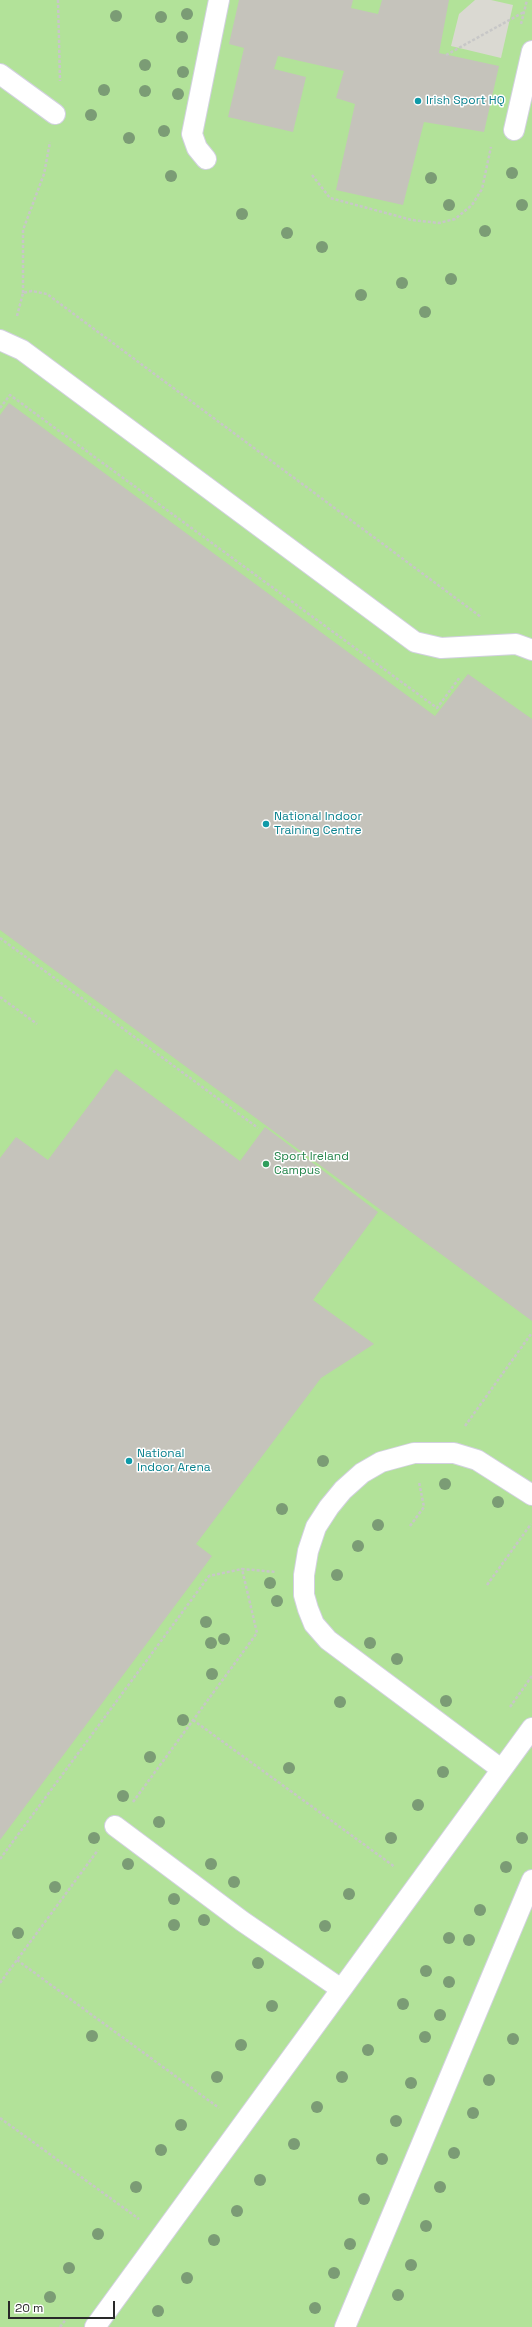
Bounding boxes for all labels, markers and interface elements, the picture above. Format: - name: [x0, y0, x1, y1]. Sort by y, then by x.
- place label: Irish Sport HQ: [426, 94, 505, 108]
- marker: Irish Sport HQ: [413, 96, 423, 106]
- place label: National Indoor Training Centre: [274, 810, 362, 838]
- marker: National Indoor Training Centre: [261, 819, 271, 829]
- place label: Sport Ireland Campus: [274, 1150, 349, 1178]
- marker: Sport Ireland Campus: [261, 1159, 271, 1169]
- place label: National Indoor Arena: [137, 1447, 211, 1475]
- marker: National Indoor Arena: [124, 1456, 134, 1466]
- scale bar: [10, 2293, 117, 2319]
- text: 20 m: [15, 2300, 43, 2316]

